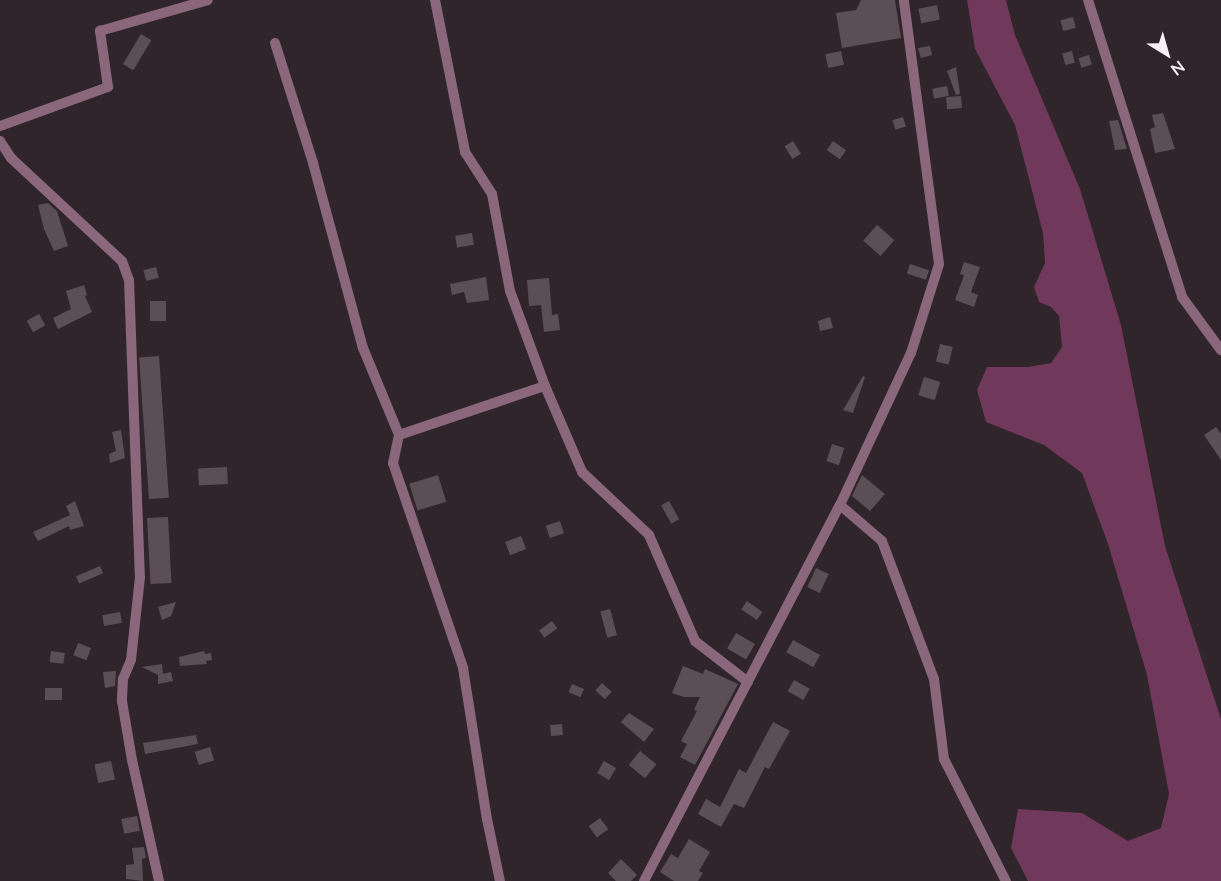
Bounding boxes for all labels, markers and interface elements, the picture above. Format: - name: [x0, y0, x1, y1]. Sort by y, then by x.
- north arrow: [1137, 24, 1197, 84]
- text: N: [1167, 57, 1189, 80]

